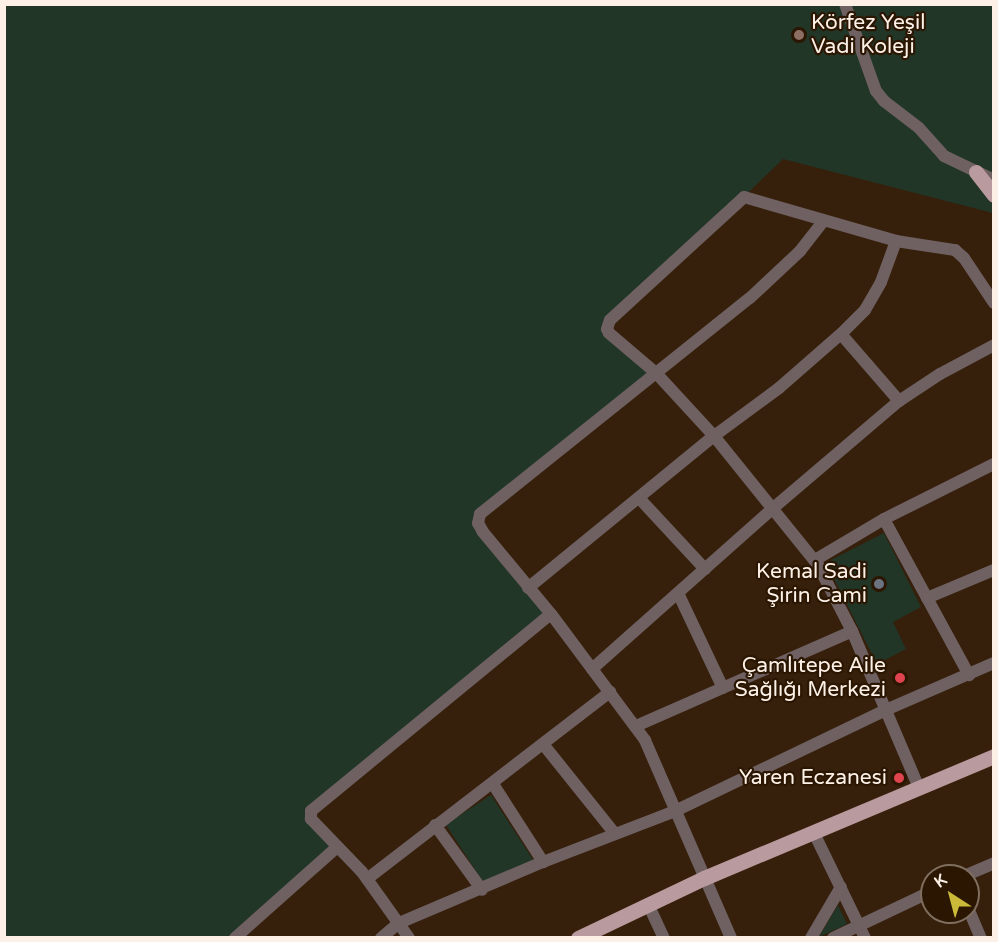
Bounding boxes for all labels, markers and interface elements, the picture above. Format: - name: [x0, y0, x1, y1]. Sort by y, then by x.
- place label: Körfez Yeşil Vadi Koleji: [811, 10, 925, 60]
- marker: Körfez Yeşil Vadi Koleji: [792, 28, 806, 42]
- place label: Kemal Sadi Şirin Cami: [756, 559, 867, 609]
- marker: Kemal Sadi Şirin Cami: [872, 577, 886, 591]
- place label: Çamlıtepe Aile Sağlığı Merkezi: [735, 653, 886, 703]
- marker: Çamlıtepe Aile Sağlığı Merkezi: [891, 669, 909, 687]
- place label: Yaren Eczanesi: [739, 765, 887, 791]
- marker: Yaren Eczanesi: [892, 771, 906, 785]
- north arrow: [920, 864, 980, 924]
- text: K: [930, 870, 951, 892]

